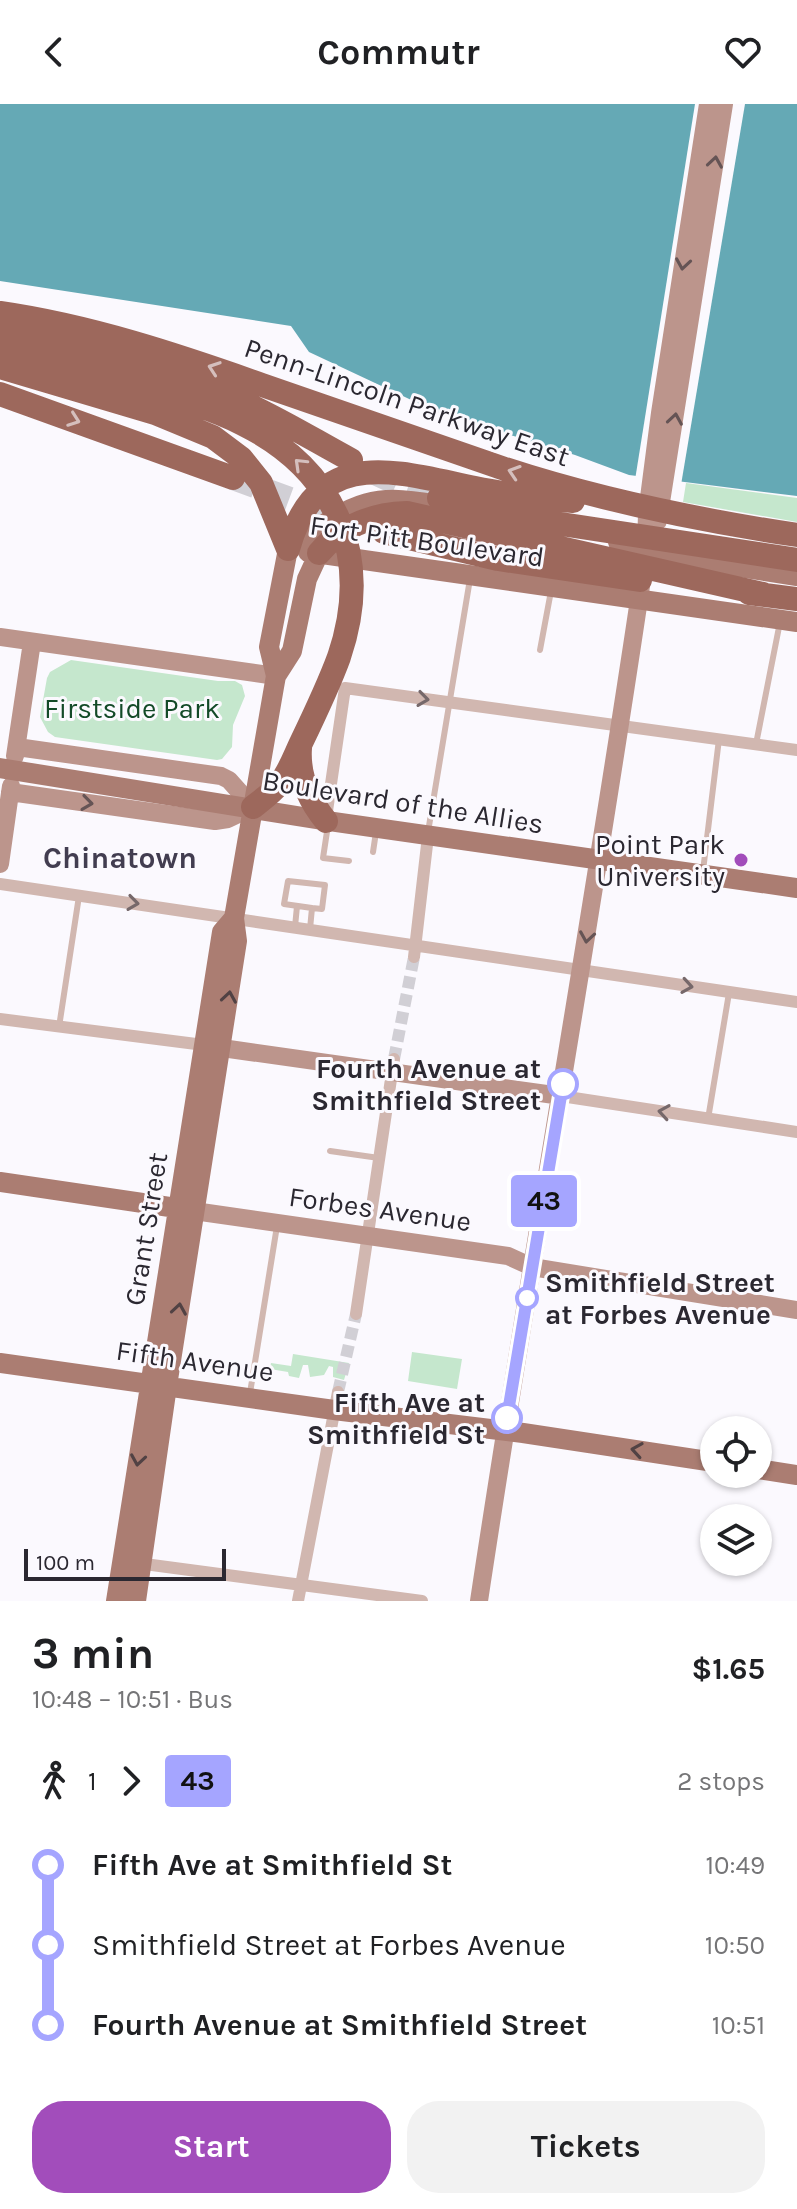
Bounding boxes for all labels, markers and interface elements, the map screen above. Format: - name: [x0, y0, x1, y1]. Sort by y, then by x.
- icon: back: [32, 30, 76, 74]
- icon: heart: [721, 30, 765, 74]
- text: Commutr: [317, 31, 480, 73]
- one-way arrow: [706, 155, 723, 169]
- one-way arrow: [675, 257, 692, 271]
- street label: Penn-Lincoln Parkway East: [240, 331, 574, 473]
- one-way arrow: [207, 361, 221, 377]
- one-way arrow: [66, 410, 80, 427]
- one-way arrow: [666, 412, 683, 426]
- one-way arrow: [295, 459, 309, 473]
- one-way arrow: [508, 465, 521, 481]
- street label: Fort Pitt Boulevard: [308, 508, 546, 574]
- one-way arrow: [416, 690, 430, 707]
- park label: Firstside Park: [44, 692, 220, 725]
- street label: Boulevard of the Allies: [260, 763, 546, 841]
- one-way arrow: [81, 794, 94, 811]
- place label: Point Park University: [595, 828, 725, 893]
- district label: Chinatown: [43, 840, 197, 876]
- marker: Point Park University: [732, 851, 750, 869]
- one-way arrow: [126, 894, 139, 911]
- one-way arrow: [579, 930, 596, 944]
- one-way arrow: [680, 977, 693, 994]
- one-way arrow: [220, 990, 237, 1003]
- place label: Fourth Avenue at Smithfield Street: [311, 1052, 541, 1117]
- marker: Fourth Avenue at Smithfield Street: [548, 1069, 578, 1099]
- one-way arrow: [658, 1104, 671, 1121]
- street label: Grant Street: [118, 1150, 174, 1308]
- line badge: 43: [508, 1175, 580, 1227]
- street label: Forbes Avenue: [287, 1180, 473, 1238]
- text: 43: [527, 1184, 561, 1217]
- place label: Smithfield Street at Forbes Avenue: [545, 1266, 775, 1331]
- marker: Smithfield Street at Forbes Avenue: [516, 1287, 538, 1309]
- one-way arrow: [169, 1302, 186, 1315]
- street label: Fifth Avenue: [114, 1334, 276, 1388]
- place label: Fifth Ave at Smithfield St: [307, 1386, 485, 1451]
- marker: Fifth Ave at Smithfield St: [492, 1403, 522, 1433]
- map controls: [700, 1416, 772, 1576]
- button: locate: [700, 1416, 772, 1488]
- one-way arrow: [630, 1442, 644, 1459]
- one-way arrow: [130, 1453, 147, 1467]
- button: layers: [700, 1504, 772, 1576]
- scale bar: [24, 1545, 226, 1581]
- text: 100 m: [36, 1550, 95, 1576]
- text: 3 min: [32, 1628, 154, 1679]
- text: $1.65: [692, 1651, 765, 1687]
- text: 10:48 – 10:51 · Bus: [32, 1684, 233, 1715]
- icon: walk: [32, 1759, 76, 1803]
- icon: forward: [109, 1759, 153, 1803]
- text: 43: [181, 1764, 215, 1797]
- text: 1: [88, 1766, 97, 1797]
- text: 2 stops: [677, 1766, 765, 1797]
- text: Fifth Ave at Smithfield St: [92, 1847, 452, 1883]
- text: 10:49: [705, 1850, 765, 1881]
- text: Smithfield Street at Forbes Avenue: [92, 1927, 566, 1963]
- text: 10:50: [705, 1930, 765, 1961]
- text: Fourth Avenue at Smithfield Street: [92, 2007, 587, 2043]
- text: 10:51: [712, 2010, 765, 2041]
- button: Start: [32, 2101, 391, 2193]
- button: Tickets: [407, 2101, 765, 2193]

